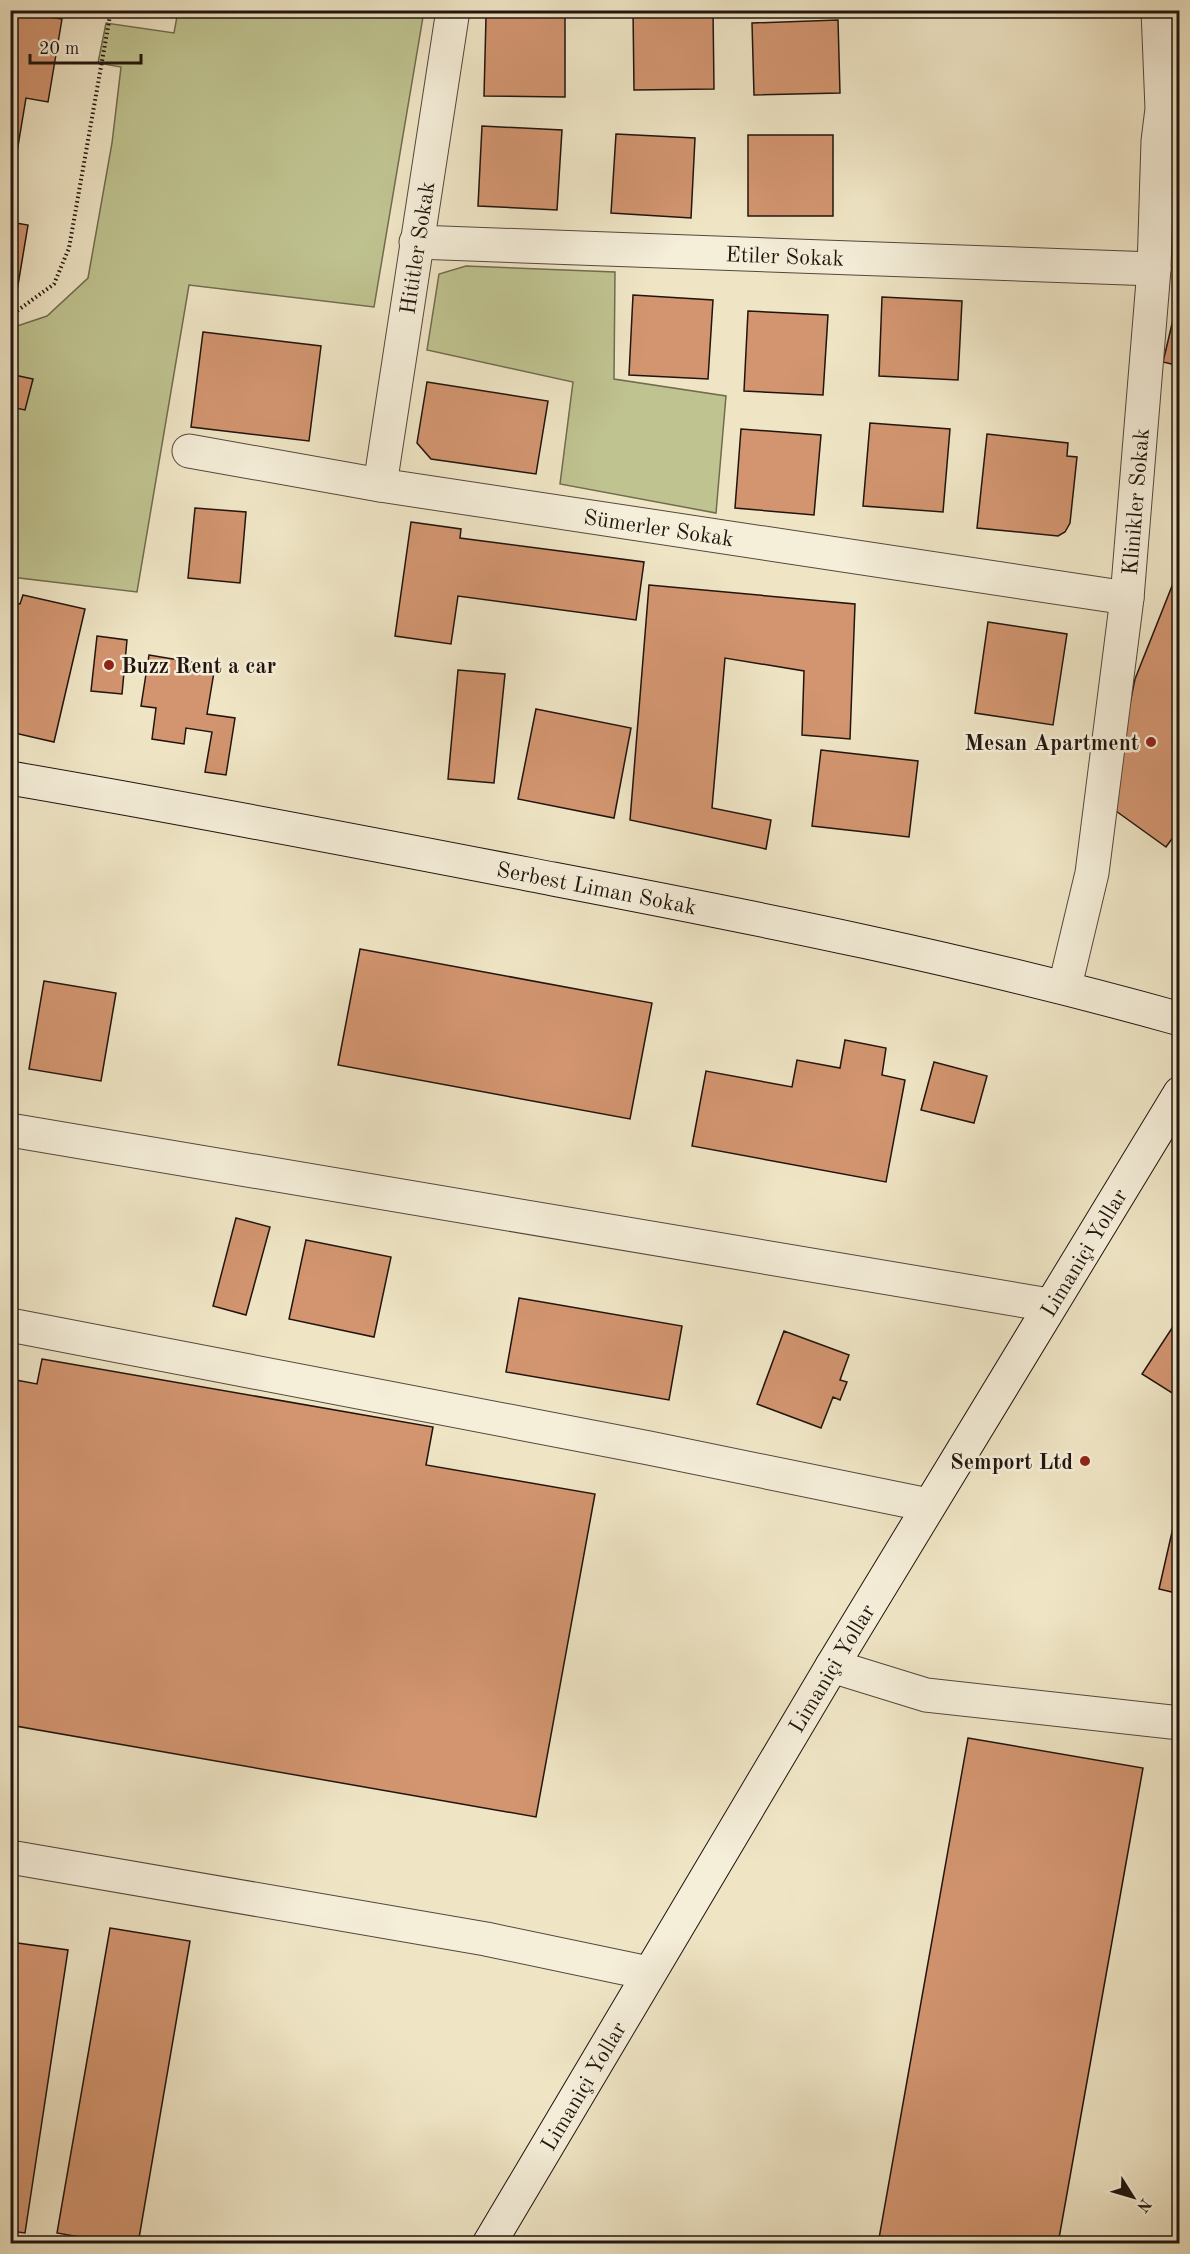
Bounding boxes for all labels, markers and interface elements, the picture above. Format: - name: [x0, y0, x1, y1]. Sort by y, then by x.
- scale bar: [30, 27, 141, 65]
- text: 20 m: [39, 40, 79, 58]
- street label: Hititler Sokak: [397, 180, 440, 316]
- street label: Etiler Sokak: [725, 244, 844, 271]
- street label: Klinikler Sokak: [1120, 427, 1154, 576]
- street label: Sümerler Sokak: [582, 507, 735, 551]
- place label: Buzz Rent a car: [121, 656, 276, 678]
- marker: Buzz Rent a car: [102, 658, 116, 672]
- place label: Mesan Apartment: [964, 733, 1139, 755]
- marker: Mesan Apartment: [1144, 735, 1158, 749]
- street label: Serbest Liman Sokak: [495, 859, 698, 920]
- street label: Limaniçi Yollar: [1038, 1185, 1132, 1321]
- place label: Semport Ltd: [950, 1452, 1073, 1474]
- marker: Semport Ltd: [1078, 1454, 1092, 1468]
- street label: Limaniçi Yollar: [786, 1601, 880, 1737]
- street label: Limaniçi Yollar: [538, 2018, 631, 2155]
- north arrow: [1103, 2167, 1163, 2227]
- text: N: [1133, 2195, 1153, 2215]

